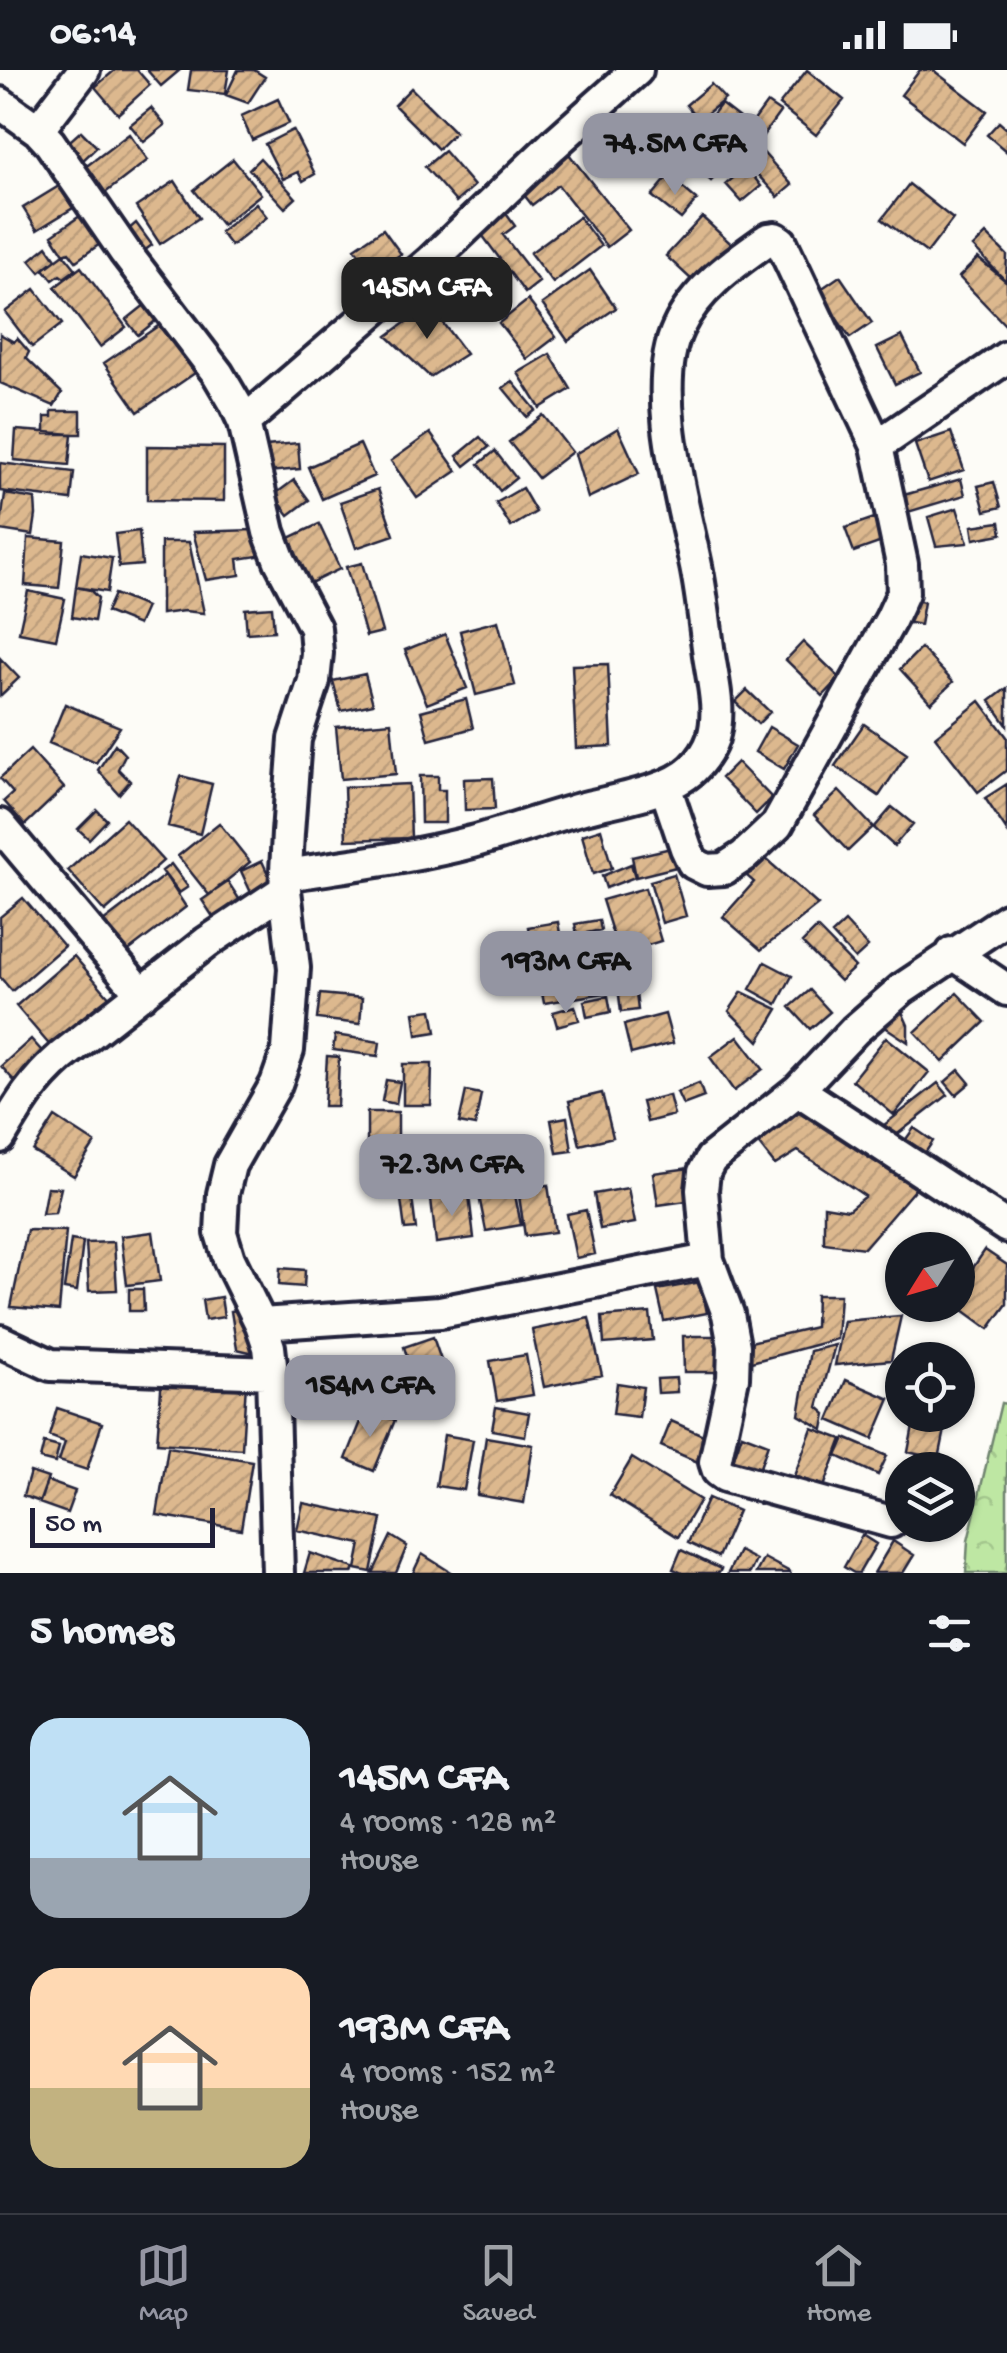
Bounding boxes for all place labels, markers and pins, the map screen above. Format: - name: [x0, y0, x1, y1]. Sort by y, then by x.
- pin: 74.5M CFA: [561, 113, 789, 198]
- pin: 145M CFA: [324, 257, 530, 342]
- pin: 193M CFA: [463, 931, 669, 1016]
- pin: 72.3M CFA: [338, 1134, 566, 1219]
- pin: 154M CFA: [267, 1355, 473, 1440]

